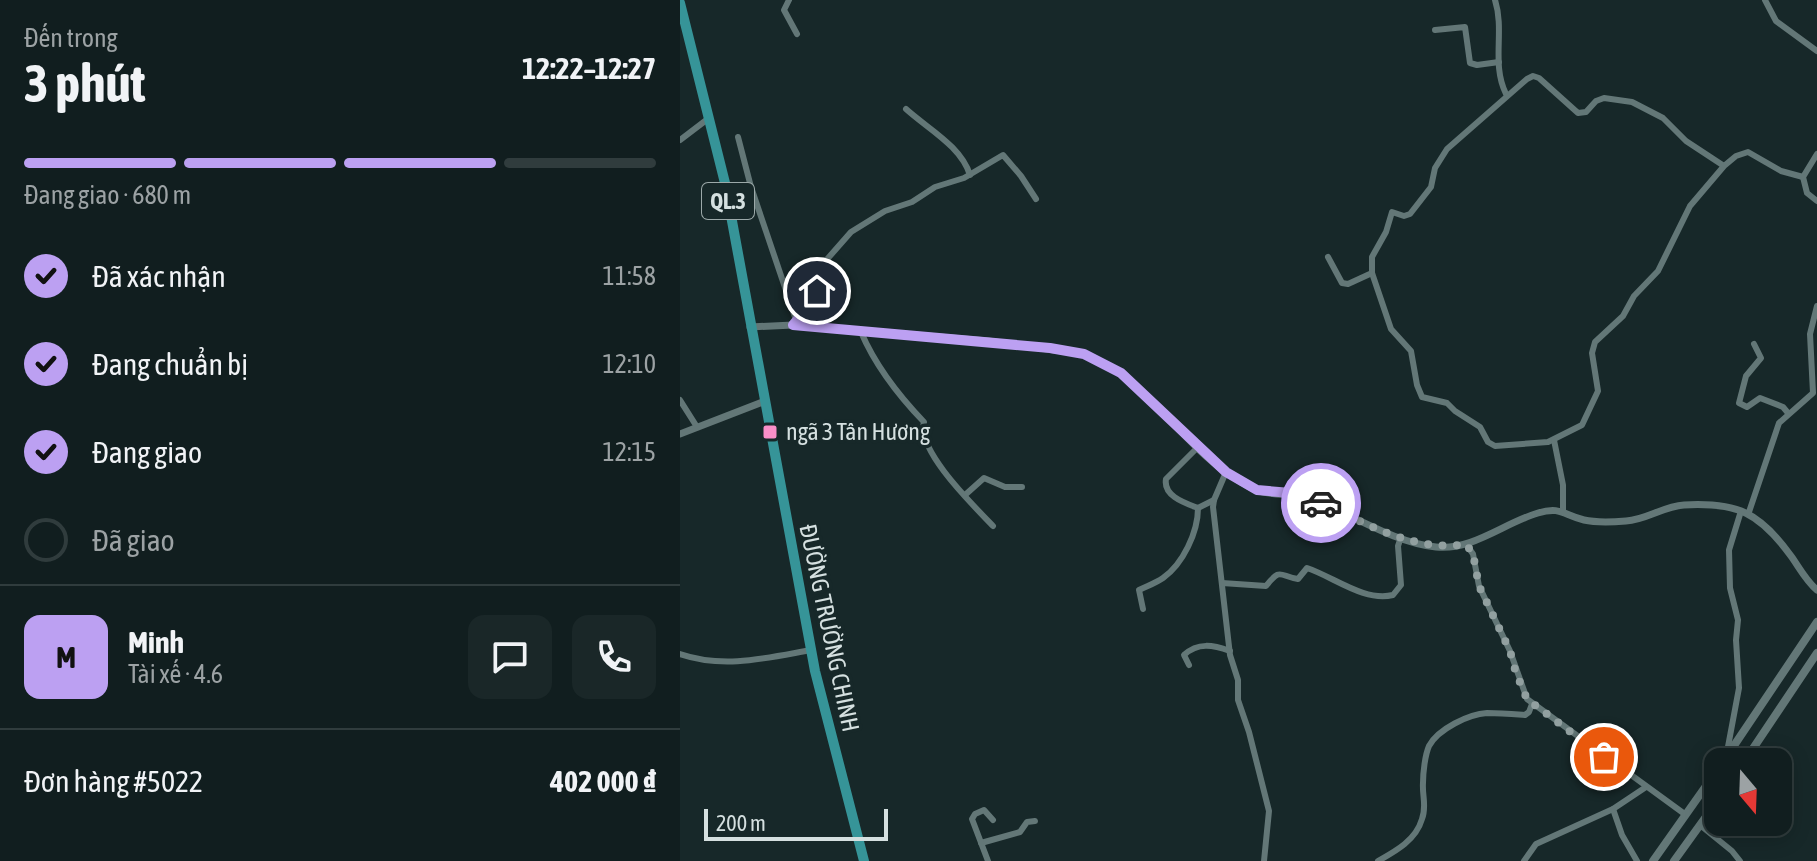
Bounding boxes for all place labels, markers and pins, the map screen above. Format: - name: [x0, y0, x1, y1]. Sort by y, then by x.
- pin: [783, 257, 851, 325]
- place label: ngã 3 Tân Hương: [786, 418, 931, 445]
- marker: ngã 3 Tân Hương: [761, 423, 779, 441]
- pin: [1570, 723, 1638, 791]

